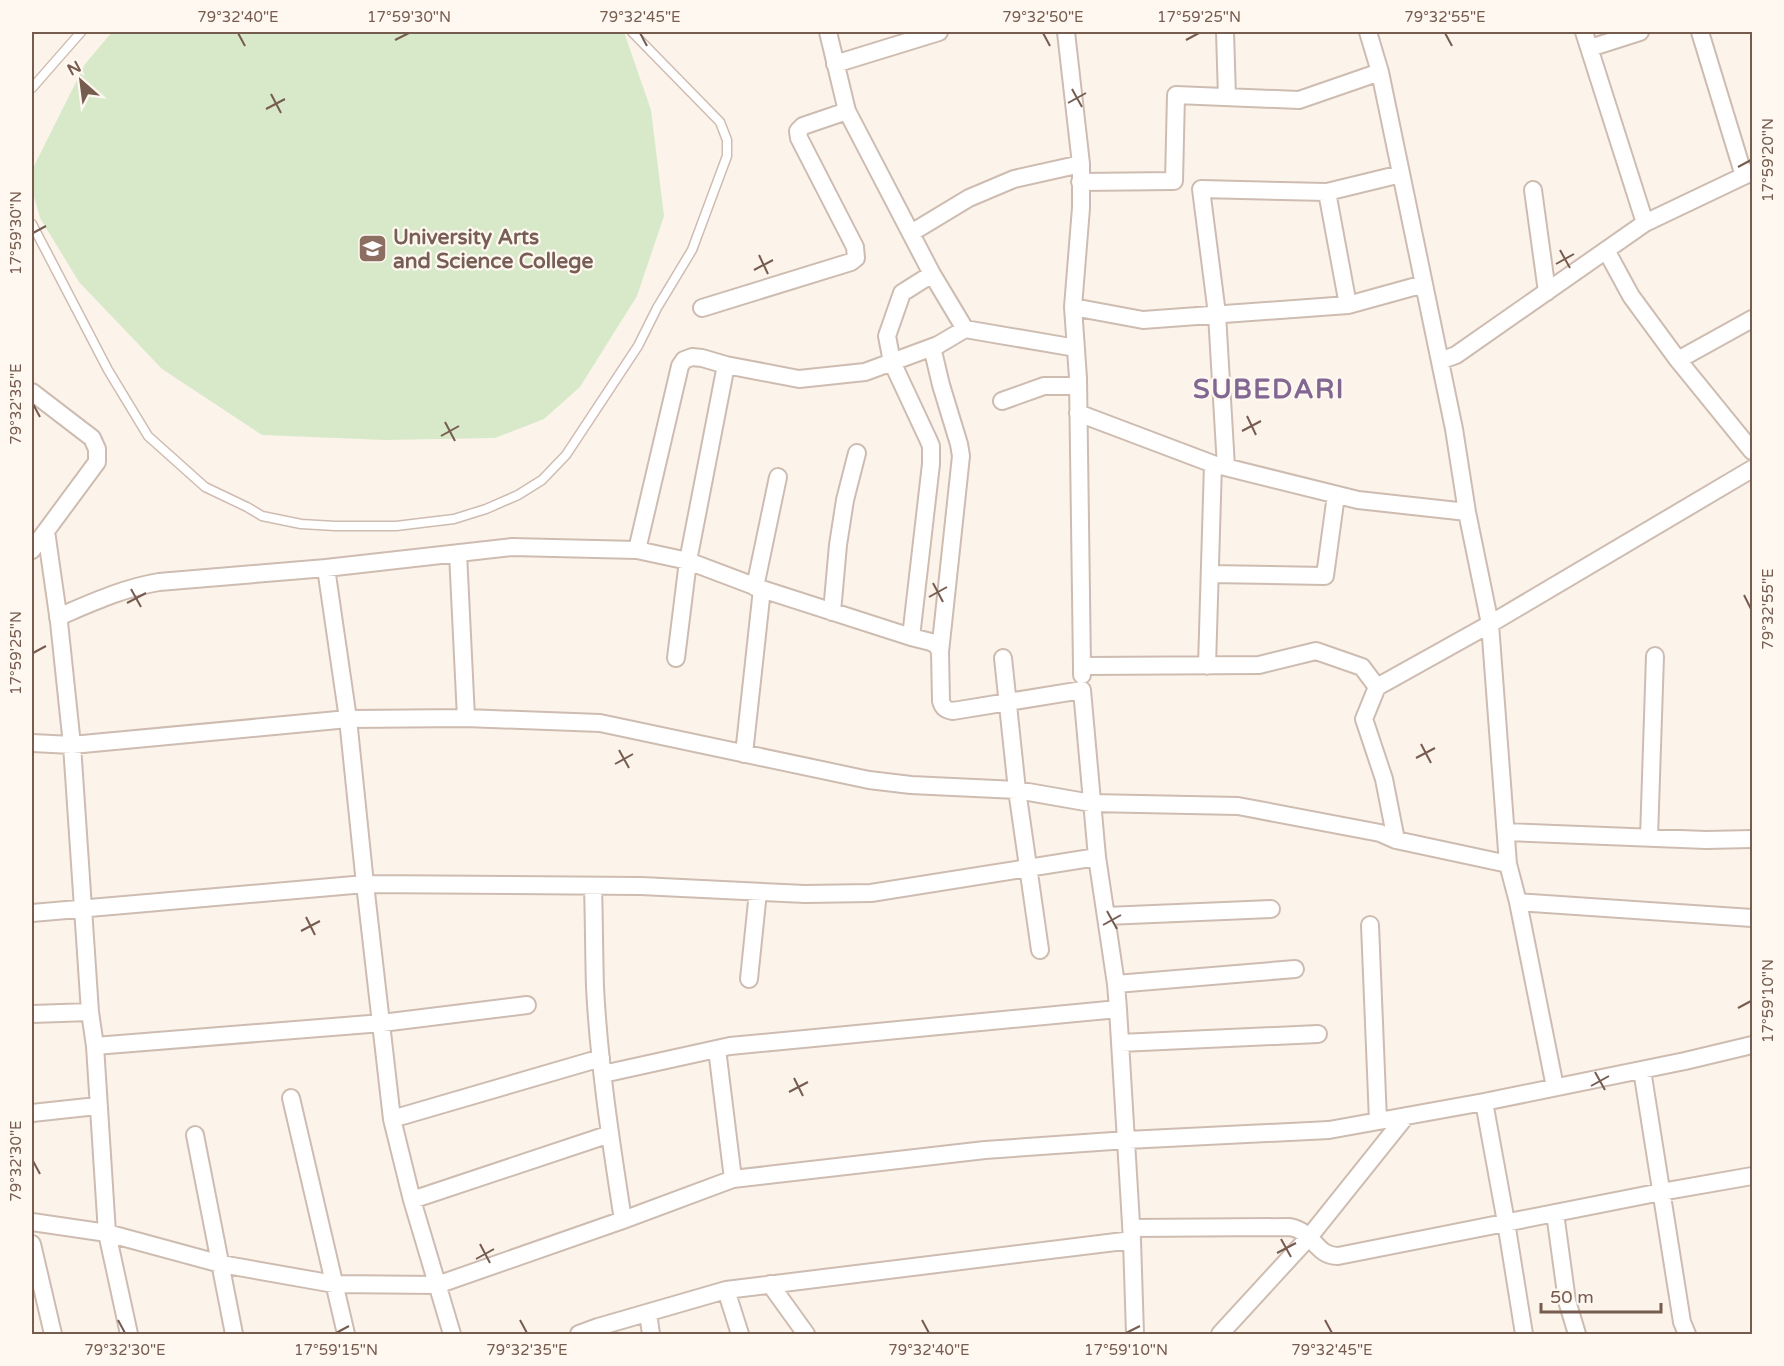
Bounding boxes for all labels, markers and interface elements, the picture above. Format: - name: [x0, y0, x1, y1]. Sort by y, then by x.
- text: 79°32'40"E: [197, 8, 279, 26]
- text: 17°59'30"N: [367, 8, 451, 26]
- text: 79°32'45"E: [599, 8, 681, 26]
- text: 79°32'50"E: [1002, 8, 1084, 26]
- text: 17°59'25"N: [1157, 8, 1241, 26]
- text: 79°32'55"E: [1404, 8, 1486, 26]
- north arrow: [51, 51, 111, 111]
- text: N: [64, 57, 85, 80]
- text: 17°59'20"N: [1759, 118, 1777, 202]
- text: 17°59'30"N: [7, 191, 25, 275]
- place label: University Arts and Science College: [393, 225, 593, 274]
- school or university icon: University Arts and Science College: [356, 233, 388, 265]
- text: 79°32'35"E: [7, 363, 25, 445]
- district label: SUBEDARI: [1193, 373, 1345, 406]
- text: 79°32'55"E: [1759, 568, 1777, 650]
- text: 17°59'25"N: [7, 611, 25, 695]
- text: 17°59'10"N: [1759, 959, 1777, 1043]
- text: 79°32'30"E: [7, 1120, 25, 1202]
- scale bar: [1541, 1276, 1661, 1314]
- text: 50 m: [1550, 1286, 1594, 1308]
- text: 79°32'30"E: [84, 1341, 166, 1359]
- text: 17°59'15"N: [294, 1341, 378, 1359]
- text: 79°32'35"E: [486, 1341, 568, 1359]
- text: 79°32'40"E: [888, 1341, 970, 1359]
- text: 17°59'10"N: [1084, 1341, 1168, 1359]
- text: 79°32'45"E: [1291, 1341, 1373, 1359]

